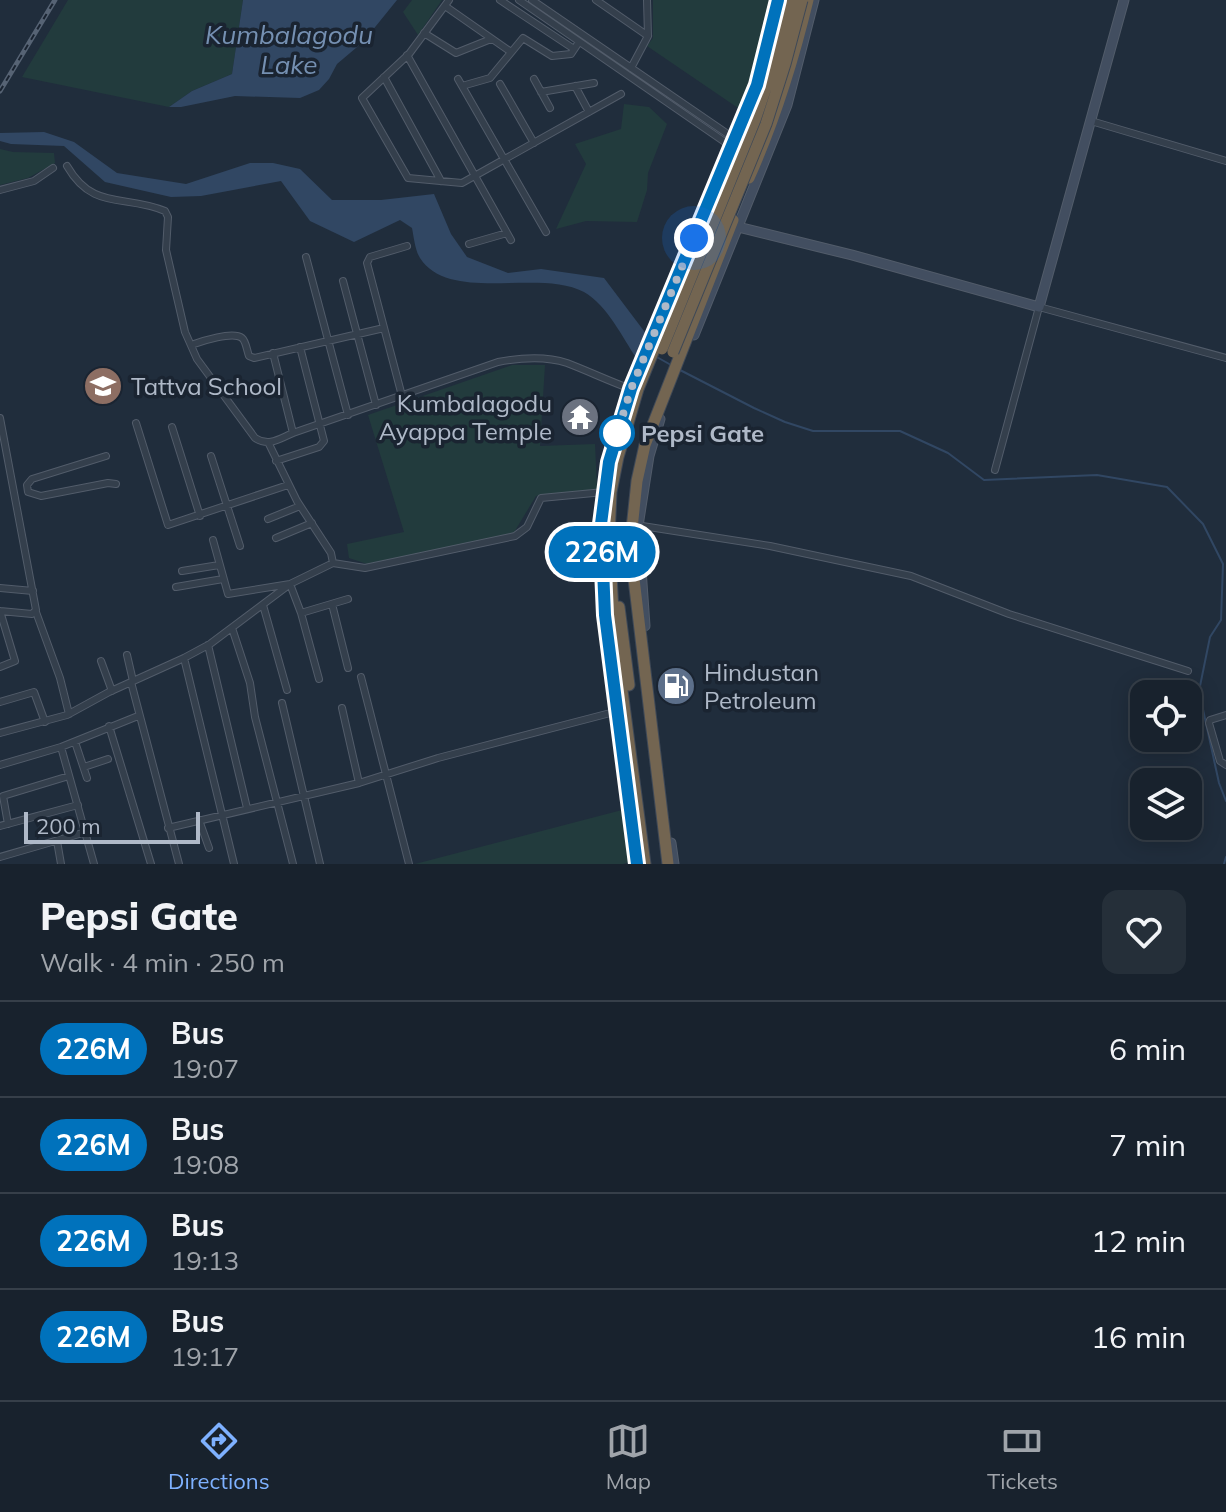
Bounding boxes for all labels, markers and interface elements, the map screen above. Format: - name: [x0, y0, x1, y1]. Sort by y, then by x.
- water label: Kumbalagodu Lake: [205, 18, 373, 81]
- your location: [674, 218, 714, 258]
- school or university icon: Tattva School: [82, 365, 124, 407]
- place label: Tattva School: [131, 371, 282, 401]
- place label: Kumbalagodu Ayappa Temple: [379, 388, 552, 446]
- temple icon: Kumbalagodu Ayappa Temple: [559, 396, 601, 438]
- marker: Pepsi Gate: [600, 416, 634, 450]
- place label: Pepsi Gate: [641, 418, 764, 448]
- line badge: 226M: [546, 526, 658, 578]
- text: 226M: [565, 534, 639, 569]
- place label: Hindustan Petroleum: [704, 657, 819, 715]
- fuel station icon: Hindustan Petroleum: [655, 665, 697, 707]
- map controls: [1130, 680, 1202, 840]
- button: locate: [1130, 680, 1202, 752]
- button: layers: [1130, 768, 1202, 840]
- scale bar: [24, 808, 200, 844]
- text: 200 m: [36, 812, 101, 840]
- button: heart: [1102, 890, 1186, 974]
- text: Pepsi Gate: [40, 892, 238, 940]
- text: Walk · 4 min · 250 m: [40, 946, 285, 979]
- text: Bus: [171, 1014, 224, 1052]
- text: 6 min: [1109, 1030, 1186, 1068]
- text: 226M: [56, 1031, 131, 1066]
- text: 19:07: [171, 1052, 239, 1085]
- text: Bus: [171, 1110, 224, 1148]
- text: 7 min: [1109, 1126, 1186, 1164]
- text: 226M: [56, 1127, 131, 1162]
- text: 19:08: [171, 1148, 239, 1181]
- text: Bus: [171, 1206, 224, 1244]
- text: 12 min: [1091, 1222, 1186, 1260]
- text: 226M: [56, 1223, 131, 1258]
- text: 19:13: [171, 1244, 239, 1277]
- text: Bus: [171, 1302, 224, 1340]
- text: 16 min: [1091, 1318, 1186, 1356]
- text: 226M: [56, 1319, 131, 1354]
- text: 19:17: [171, 1340, 239, 1373]
- tab: Directions: [168, 1419, 270, 1495]
- tab: Map: [606, 1419, 651, 1495]
- tab: Tickets: [987, 1419, 1058, 1495]

